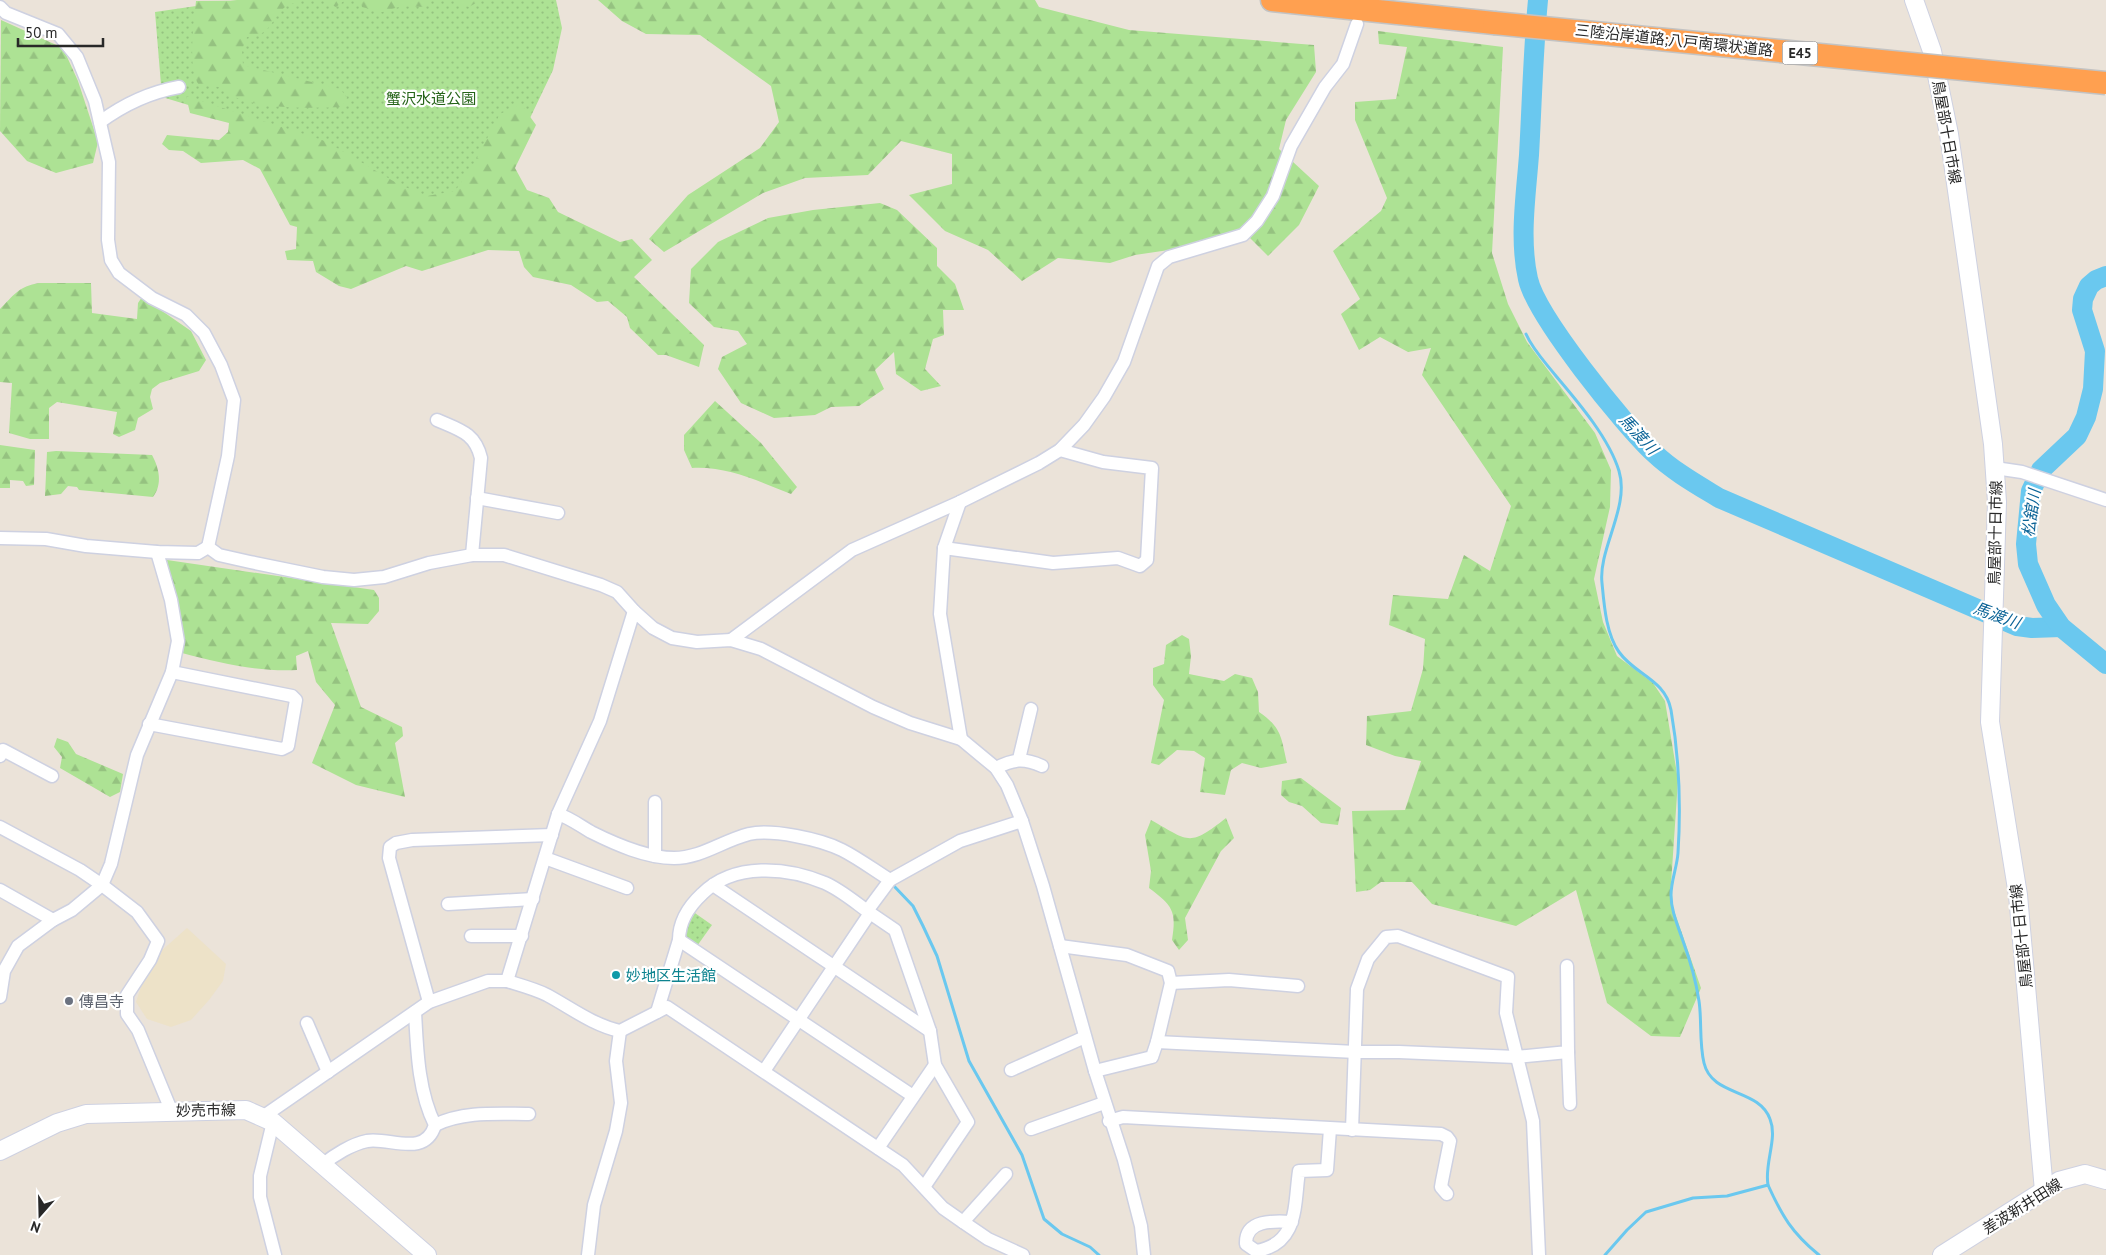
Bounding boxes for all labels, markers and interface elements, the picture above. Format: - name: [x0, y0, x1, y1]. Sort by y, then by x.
- scale bar: [18, 15, 102, 47]
- street label: 三陸沿岸道路;八戸南環状道路: [1574, 20, 1774, 60]
- text: 50 m: [25, 23, 58, 42]
- road number: E45: [1782, 42, 1818, 64]
- street label: 鳥屋部十日市線: [1929, 79, 1965, 185]
- park label: 蟹沢水道公園: [386, 89, 476, 108]
- water label: 馬渡川: [1615, 410, 1664, 460]
- street label: 鳥屋部十日市線: [1985, 480, 2005, 586]
- water label: 松舘川: [2018, 486, 2045, 538]
- water label: 馬渡川: [1971, 597, 2025, 633]
- street label: 鳥屋部十日市線: [2006, 883, 2036, 989]
- place label: 妙地区生活館: [626, 966, 716, 985]
- marker: 妙地区生活館: [610, 969, 622, 981]
- place label: 傳昌寺: [79, 992, 124, 1011]
- marker: 傳昌寺: [63, 995, 75, 1007]
- street label: 妙売市線: [176, 1100, 236, 1120]
- street label: 差波新井田線: [1979, 1174, 2065, 1238]
- north arrow: [15, 1190, 65, 1240]
- text: N: [28, 1217, 43, 1237]

